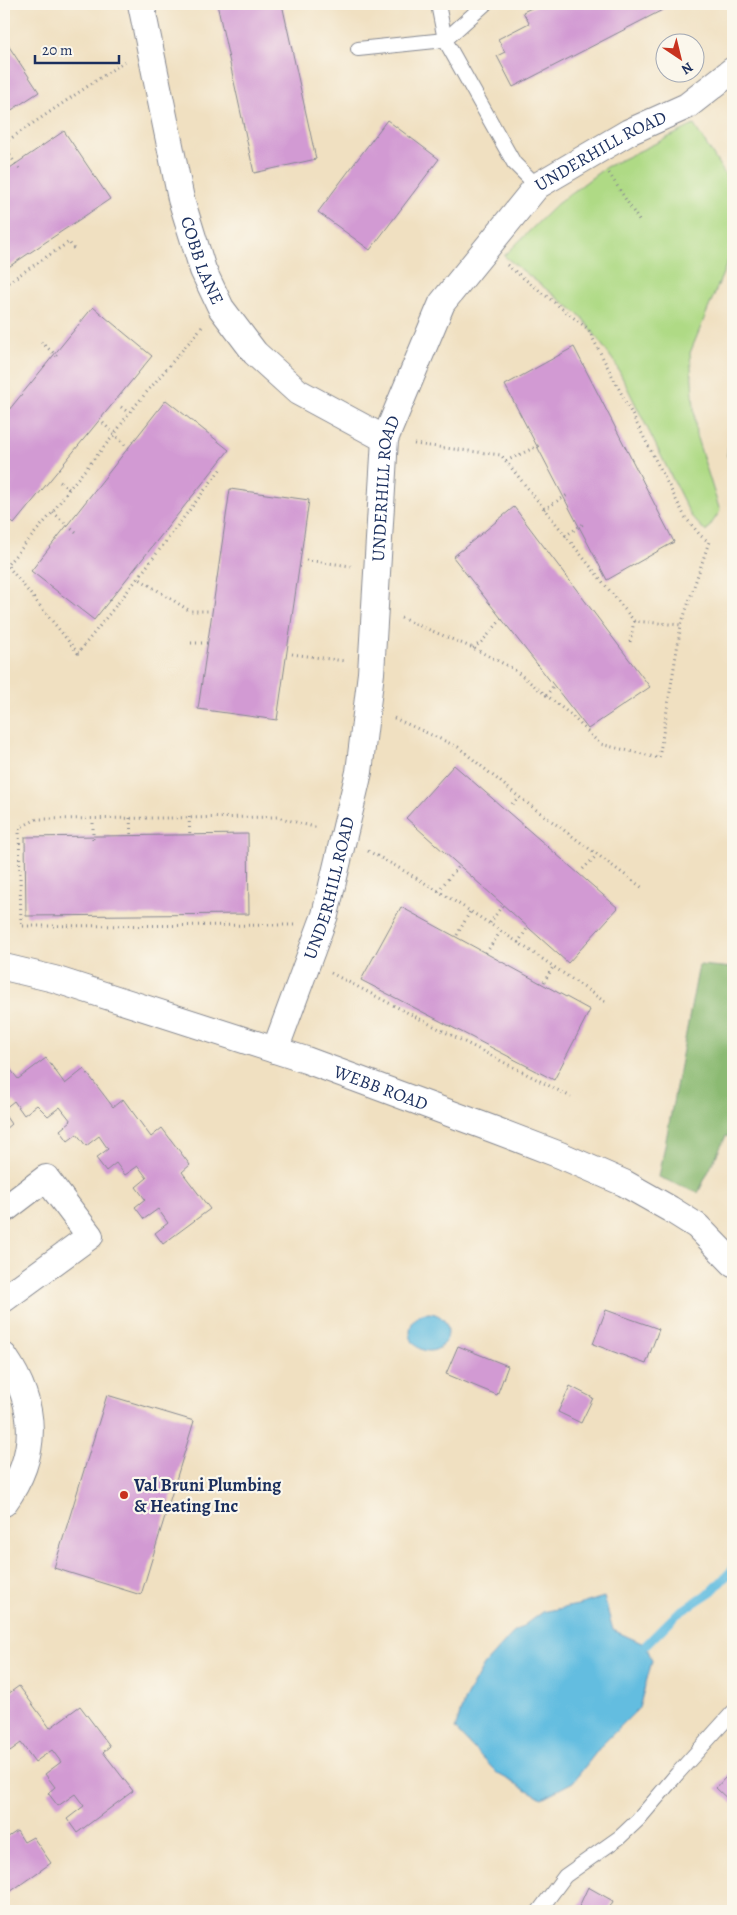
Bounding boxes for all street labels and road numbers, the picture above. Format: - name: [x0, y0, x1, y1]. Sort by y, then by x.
- street label: UNDERHILL ROAD: [530, 105, 670, 197]
- street label: COBB LANE: [175, 213, 230, 308]
- street label: UNDERHILL ROAD: [366, 412, 406, 562]
- street label: UNDERHILL ROAD: [298, 814, 360, 963]
- street label: WEBB ROAD: [329, 1059, 431, 1116]

